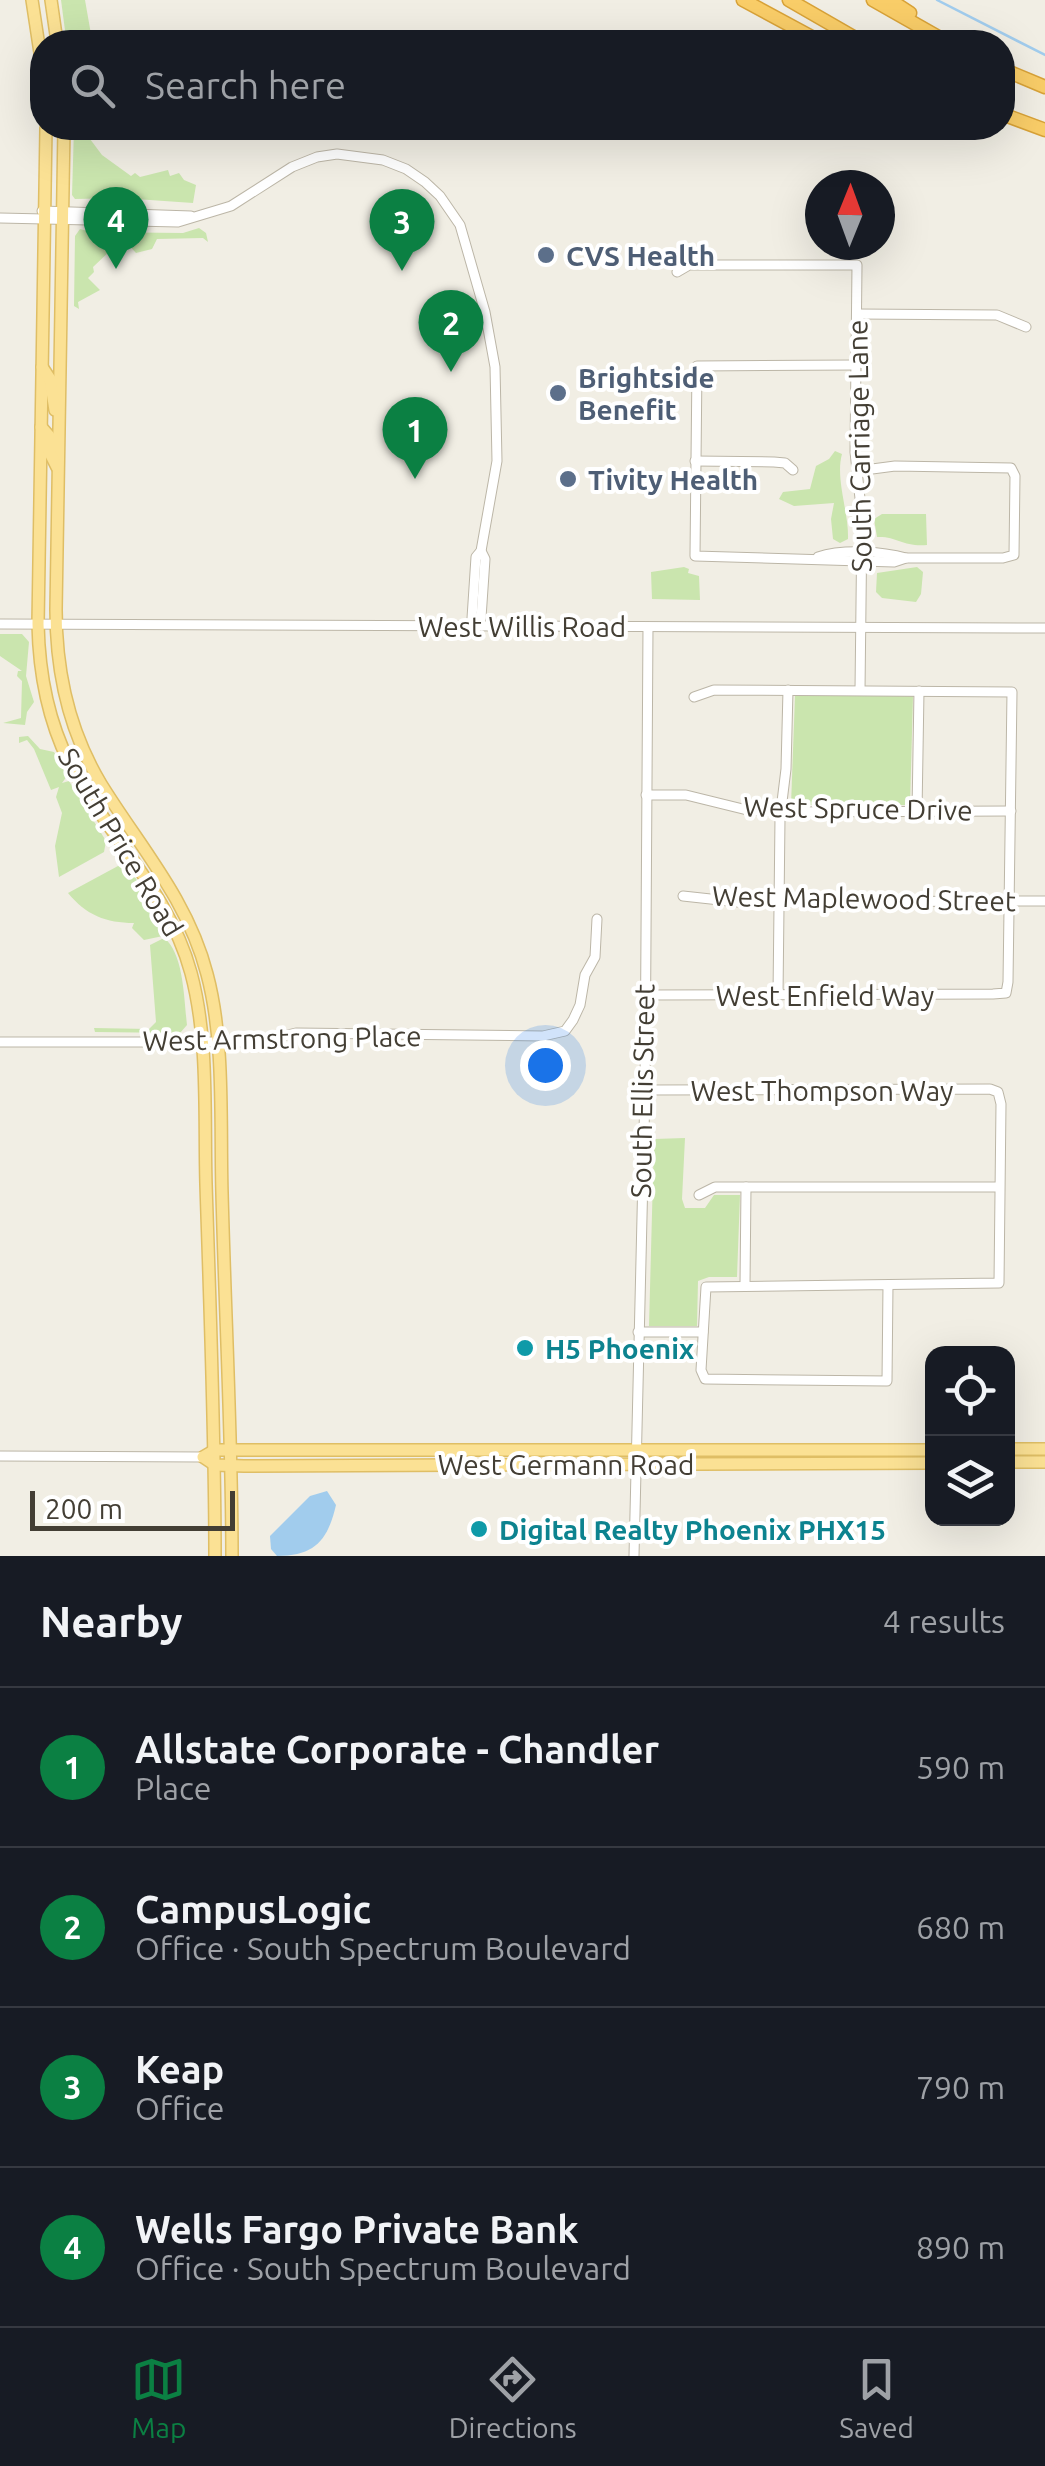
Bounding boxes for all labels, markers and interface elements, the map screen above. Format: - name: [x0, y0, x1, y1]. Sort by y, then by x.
- search box: [30, 30, 1015, 140]
- icon: search: [65, 58, 120, 113]
- text: Search here: [145, 64, 346, 106]
- north arrow: [805, 170, 895, 260]
- pin: 4: [84, 186, 148, 269]
- pin: 3: [370, 188, 434, 271]
- place label: CVS Health: [566, 240, 715, 271]
- marker: CVS Health: [535, 244, 557, 266]
- pin: 2: [418, 290, 484, 372]
- street label: South Carriage Lane: [841, 319, 877, 573]
- place label: Brightside Benefit: [578, 362, 715, 425]
- marker: Brightside Benefit: [547, 382, 569, 404]
- pin: 1: [382, 396, 448, 479]
- place label: Tivity Health: [588, 464, 758, 495]
- marker: Tivity Health: [557, 468, 579, 490]
- street label: West Willis Road: [418, 611, 626, 642]
- street label: South Price Road: [53, 742, 189, 942]
- street label: West Spruce Drive: [743, 791, 973, 825]
- street label: West Maplewood Street: [712, 880, 1016, 916]
- street label: West Enfield Way: [716, 980, 934, 1011]
- street label: South Ellis Street: [625, 984, 659, 1198]
- street label: West Armstrong Place: [142, 1020, 422, 1056]
- your location: [520, 1040, 571, 1091]
- street label: West Thompson Way: [690, 1075, 954, 1106]
- place label: H5 Phoenix: [545, 1333, 694, 1364]
- marker: H5 Phoenix: [514, 1337, 536, 1359]
- map controls: [925, 1346, 1015, 1526]
- button: locate: [925, 1346, 1015, 1436]
- button: layers: [925, 1436, 1015, 1526]
- street label: West Germann Road: [438, 1449, 694, 1480]
- scale bar: [30, 1486, 235, 1530]
- text: 200 m: [45, 1493, 123, 1524]
- place label: Digital Realty Phoenix PHX15: [499, 1514, 886, 1545]
- marker: Digital Realty Phoenix PHX15: [468, 1518, 490, 1540]
- text: Nearby: [40, 1598, 183, 1645]
- text: 4 results: [883, 1603, 1005, 1639]
- text: Allstate Corporate - Chandler: [135, 1728, 659, 1770]
- text: 1: [63, 1749, 82, 1785]
- text: 590 m: [916, 1749, 1005, 1785]
- text: Place: [135, 1770, 211, 1806]
- text: CampusLogic: [135, 1888, 371, 1930]
- text: 2: [63, 1909, 82, 1945]
- text: 680 m: [916, 1909, 1005, 1945]
- text: Office · South Spectrum Boulevard: [135, 1930, 631, 1966]
- text: Keap: [135, 2048, 224, 2090]
- text: 3: [63, 2069, 82, 2105]
- text: 790 m: [916, 2069, 1005, 2105]
- text: Office: [135, 2090, 224, 2126]
- text: Wells Fargo Private Bank: [135, 2208, 579, 2250]
- text: 4: [63, 2229, 82, 2265]
- text: 890 m: [916, 2229, 1005, 2265]
- text: Office · South Spectrum Boulevard: [135, 2250, 631, 2286]
- tab: Map: [131, 2352, 186, 2443]
- tab: Directions: [449, 2352, 577, 2443]
- tab: Saved: [839, 2352, 914, 2443]

